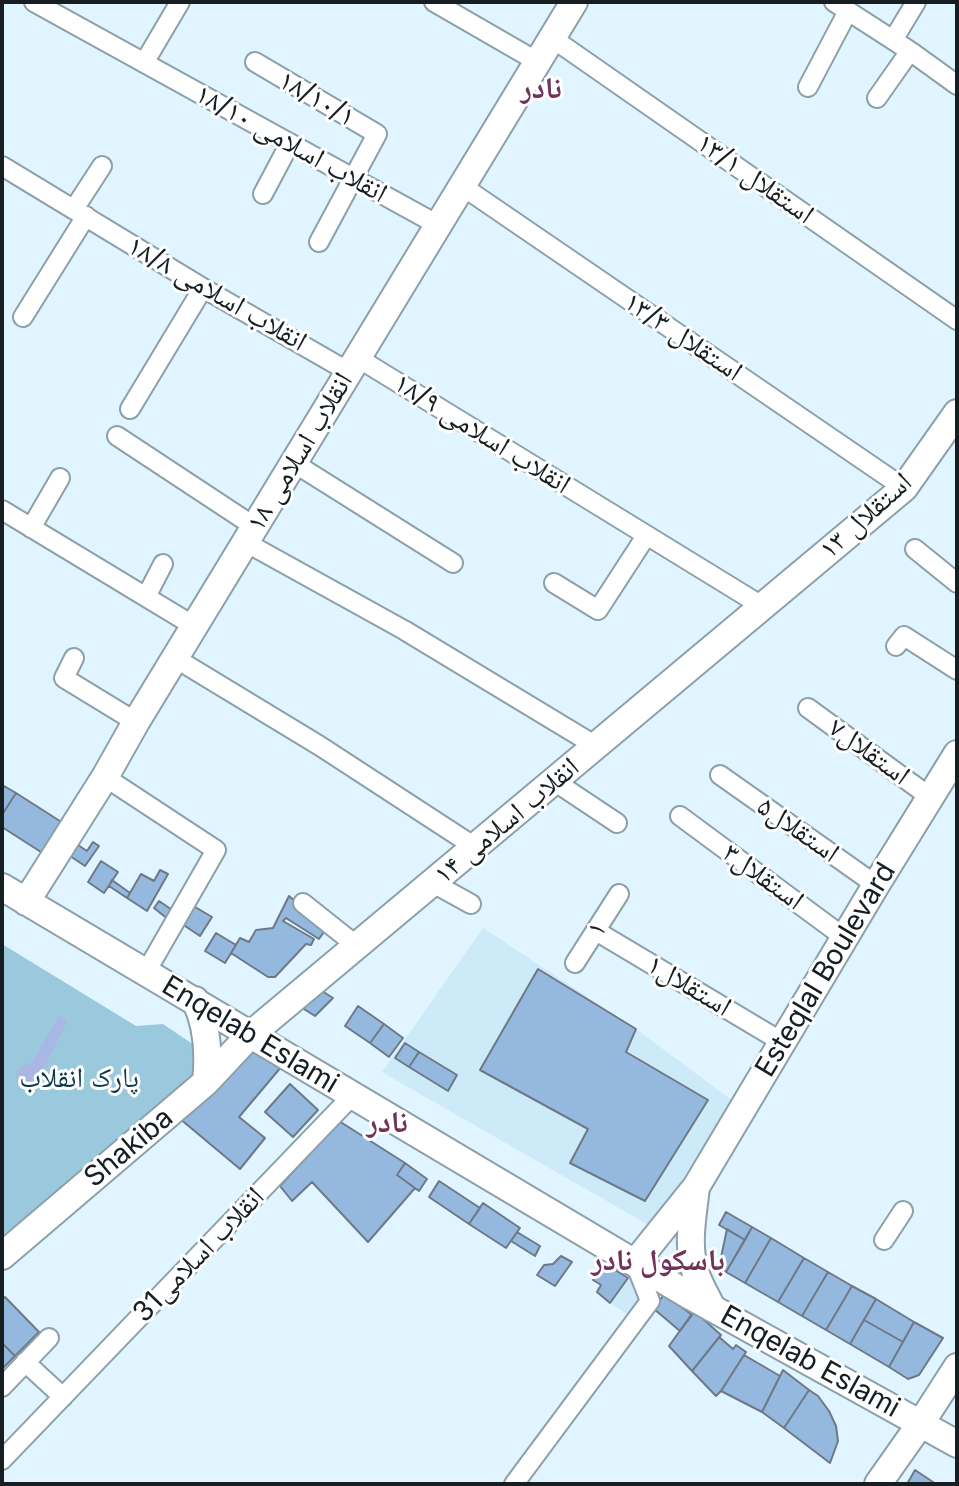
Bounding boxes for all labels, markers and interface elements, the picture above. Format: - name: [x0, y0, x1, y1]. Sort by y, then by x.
- street label: ۱۸/۱۰/۱: [273, 64, 361, 134]
- district label: نادر: [520, 71, 562, 107]
- street label: ۱۸/۱۰ انقلاب اسلامی: [189, 77, 393, 211]
- street label: ۱۳/۱ استقلال: [690, 126, 820, 232]
- street label: ۱۸/۸ انقلاب اسلامی: [121, 229, 313, 359]
- street label: ۱۳/۳ استقلال: [617, 285, 749, 389]
- street label: ۱۸/۹ انقلاب اسلامی: [388, 366, 576, 502]
- street label: ۱۸ انقلاب اسلامی: [240, 367, 360, 537]
- street label: ۱۳ استقلال: [813, 466, 919, 566]
- street label: استقلال۷: [822, 711, 916, 793]
- street label: ۱۴ انقلاب اسلامی: [428, 751, 586, 891]
- street label: استقلال۵: [751, 790, 845, 870]
- street label: استقلال۳: [716, 836, 810, 918]
- street label: Esteqlal Boulevard: [749, 857, 903, 1083]
- street label: ۱: [579, 915, 615, 943]
- street label: استقلال۱: [641, 948, 737, 1024]
- street label: Enqelab Eslami: [156, 969, 344, 1101]
- park label: پارک انقلاب: [19, 1062, 139, 1096]
- street label: Shakiba: [78, 1101, 180, 1195]
- district label: نادر: [366, 1105, 408, 1141]
- street label: 31انقلاب اسلامی: [126, 1181, 272, 1329]
- district label: باسکول نادر: [591, 1243, 725, 1279]
- street label: Enqelab Eslami: [714, 1299, 906, 1425]

